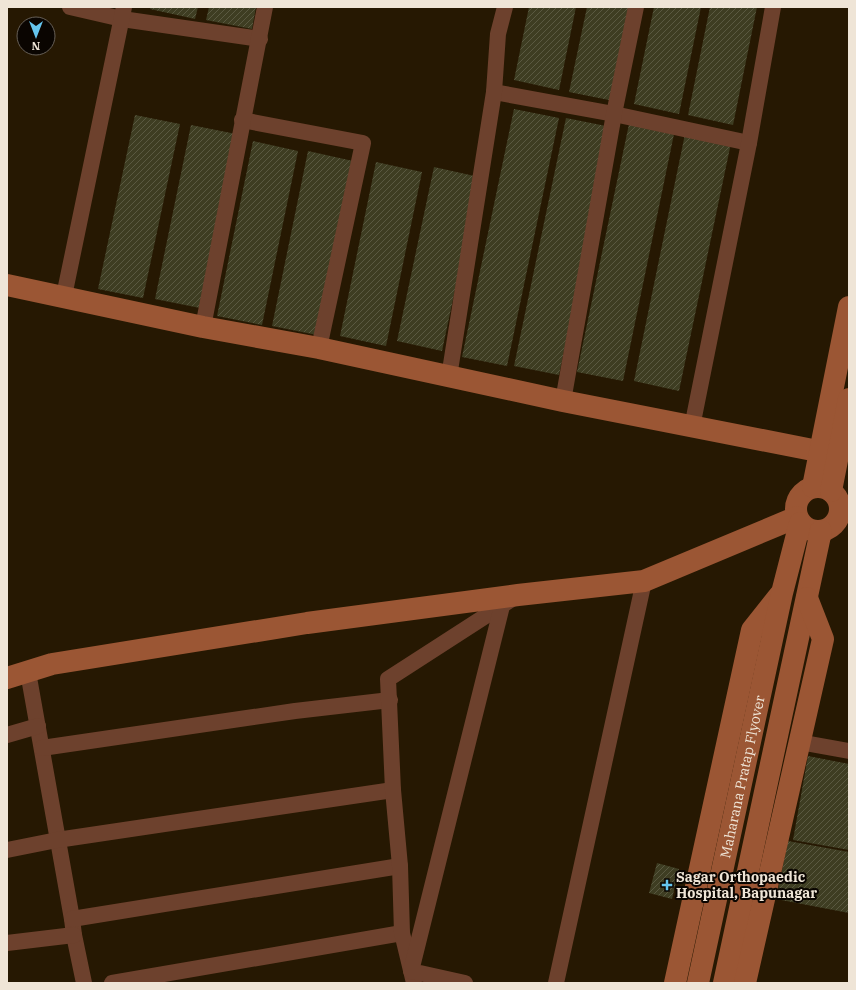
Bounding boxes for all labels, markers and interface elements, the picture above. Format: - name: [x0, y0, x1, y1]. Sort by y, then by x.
- north arrow: [16, 16, 56, 56]
- text: N: [31, 39, 40, 53]
- street label: Maharana Pratap Flyover: [716, 693, 769, 860]
- place label: Sagar Orthopaedic Hospital, Bapunagar: [676, 868, 817, 902]
- marker: Sagar Orthopaedic Hospital, Bapunagar: [661, 879, 673, 891]

